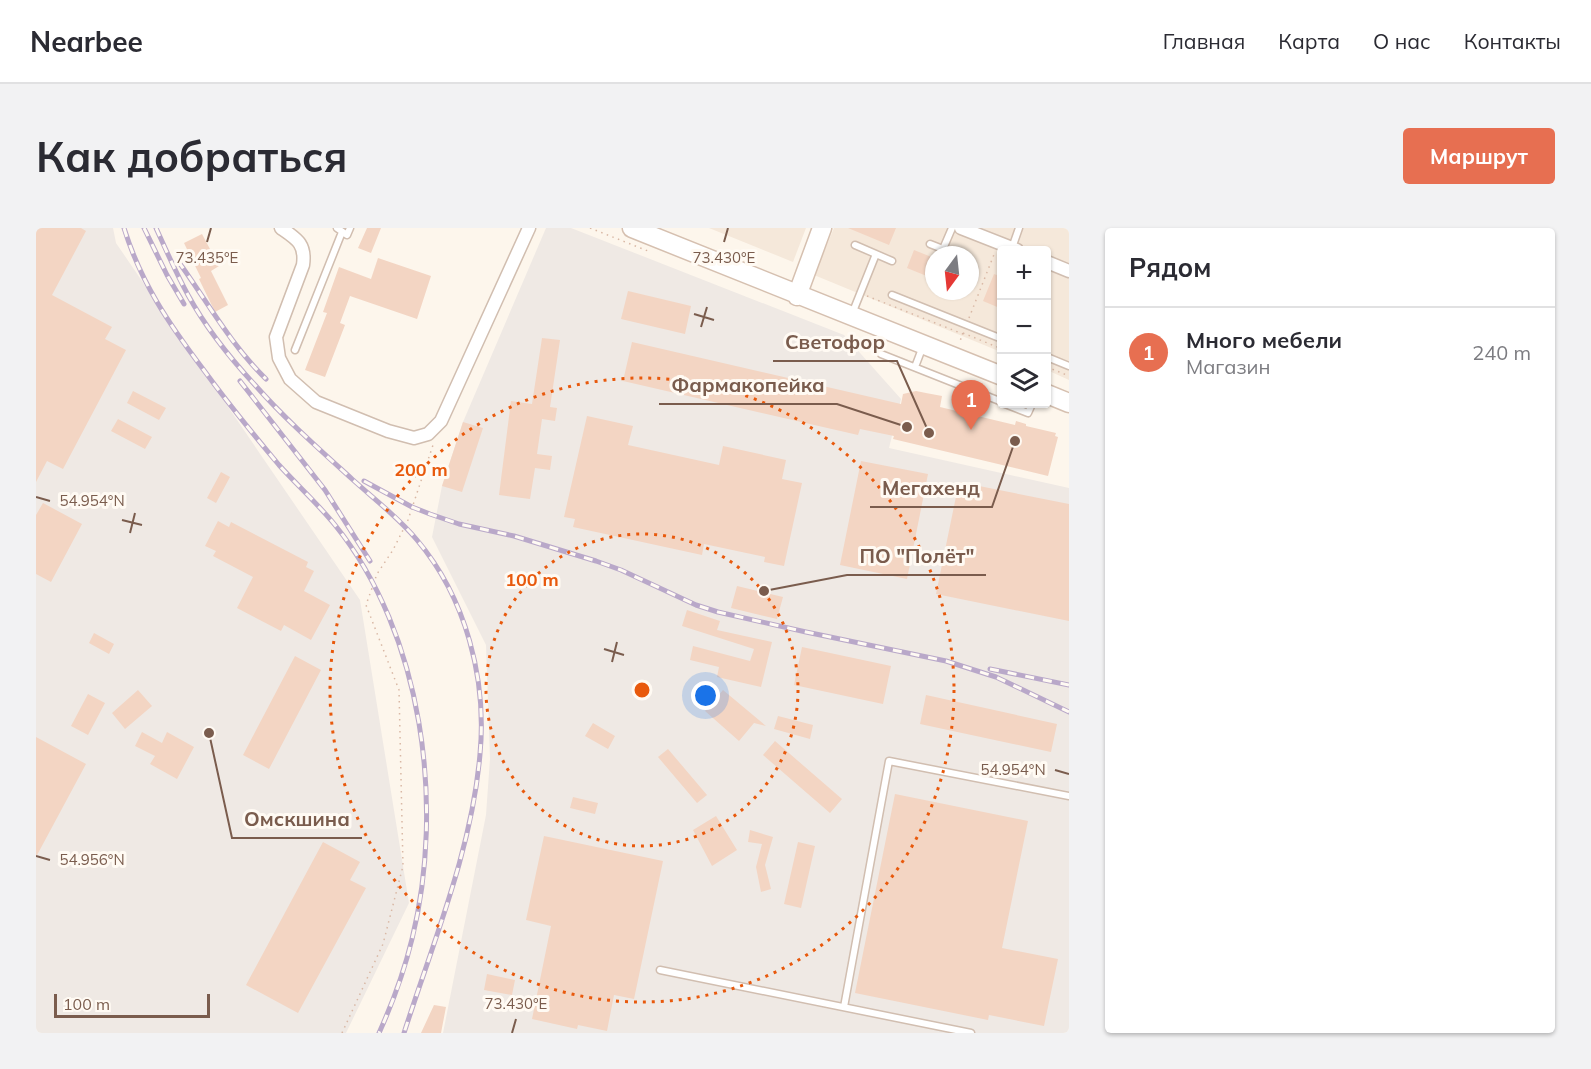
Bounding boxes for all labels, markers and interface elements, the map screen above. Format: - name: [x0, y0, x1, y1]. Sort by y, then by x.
- text: Nearbee: [30, 24, 143, 59]
- text: Главная: [1163, 28, 1245, 54]
- text: Карта: [1278, 28, 1340, 54]
- text: О нас: [1373, 28, 1431, 54]
- text: Контакты: [1464, 28, 1561, 54]
- button: Маршрут: [1403, 128, 1555, 184]
- text: Как добраться: [36, 130, 348, 183]
- north arrow: [925, 246, 979, 300]
- map controls: [997, 246, 1051, 408]
- button: +: [997, 246, 1051, 300]
- text: 73.435°E: [176, 248, 239, 267]
- text: 73.430°E: [693, 248, 756, 267]
- text: Рядом: [1129, 251, 1212, 284]
- button: −: [997, 300, 1051, 354]
- callout: Светофор: [773, 323, 897, 361]
- text: Много мебели: [1186, 326, 1342, 354]
- text: Светофор: [785, 329, 885, 354]
- text: 1: [1143, 340, 1155, 365]
- text: 240 m: [1472, 340, 1531, 365]
- button: layers: [997, 354, 1051, 408]
- text: Магазин: [1186, 354, 1270, 379]
- callout: Фармакопейка: [659, 366, 837, 404]
- text: Фармакопейка: [671, 372, 825, 397]
- pin: 1: [952, 380, 990, 430]
- text: 200 m: [394, 458, 448, 481]
- callout: Мегахенд: [870, 469, 992, 507]
- text: Мегахенд: [882, 475, 980, 500]
- text: 54.954°N: [59, 491, 125, 510]
- callout: ПО "Полёт": [847, 537, 986, 575]
- text: ПО "Полёт": [859, 543, 975, 568]
- text: 100 m: [505, 568, 559, 591]
- centre of rings: [632, 680, 652, 700]
- your location: [691, 681, 720, 710]
- text: 54.954°N: [980, 760, 1046, 779]
- callout: Омскшина: [232, 800, 362, 838]
- text: Омскшина: [244, 806, 350, 831]
- text: 54.956°N: [59, 850, 125, 869]
- scale bar: [54, 991, 210, 1018]
- text: 100 m: [63, 994, 110, 1014]
- text: 73.430°E: [485, 994, 548, 1013]

